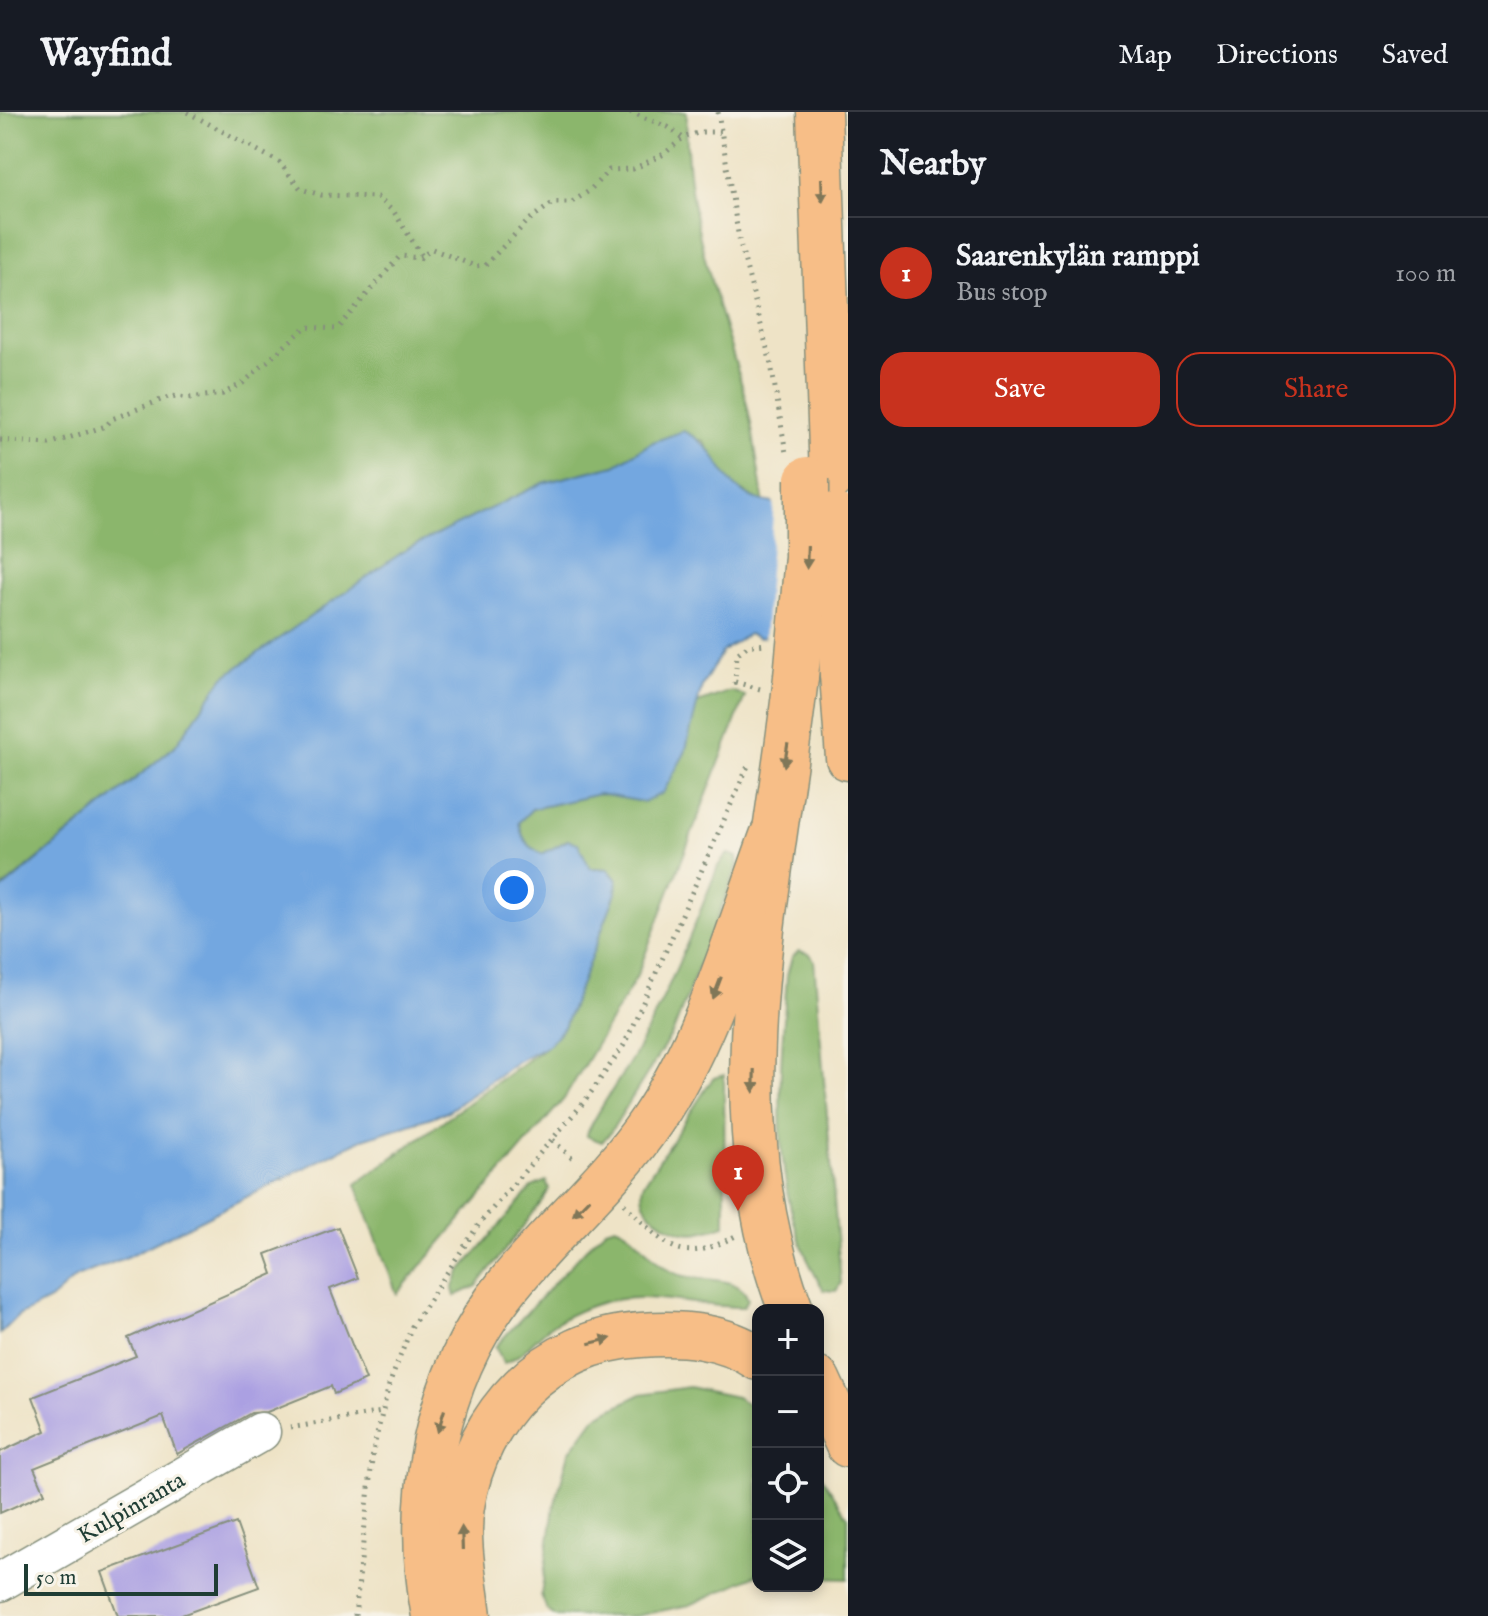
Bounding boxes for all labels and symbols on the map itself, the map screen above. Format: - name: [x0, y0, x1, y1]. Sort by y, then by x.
- one-way arrow: [815, 178, 828, 203]
- one-way arrow: [800, 545, 813, 570]
- one-way arrow: [780, 742, 792, 767]
- your location: [494, 870, 534, 910]
- one-way arrow: [710, 976, 723, 1000]
- one-way arrow: [747, 1069, 760, 1094]
- pin: 1: [712, 1145, 764, 1211]
- one-way arrow: [572, 1197, 591, 1216]
- one-way arrow: [587, 1335, 612, 1347]
- one-way arrow: [434, 1410, 447, 1434]
- street label: Kulpinranta: [73, 1465, 192, 1551]
- one-way arrow: [456, 1525, 469, 1550]
- scale bar: [24, 1560, 218, 1596]

